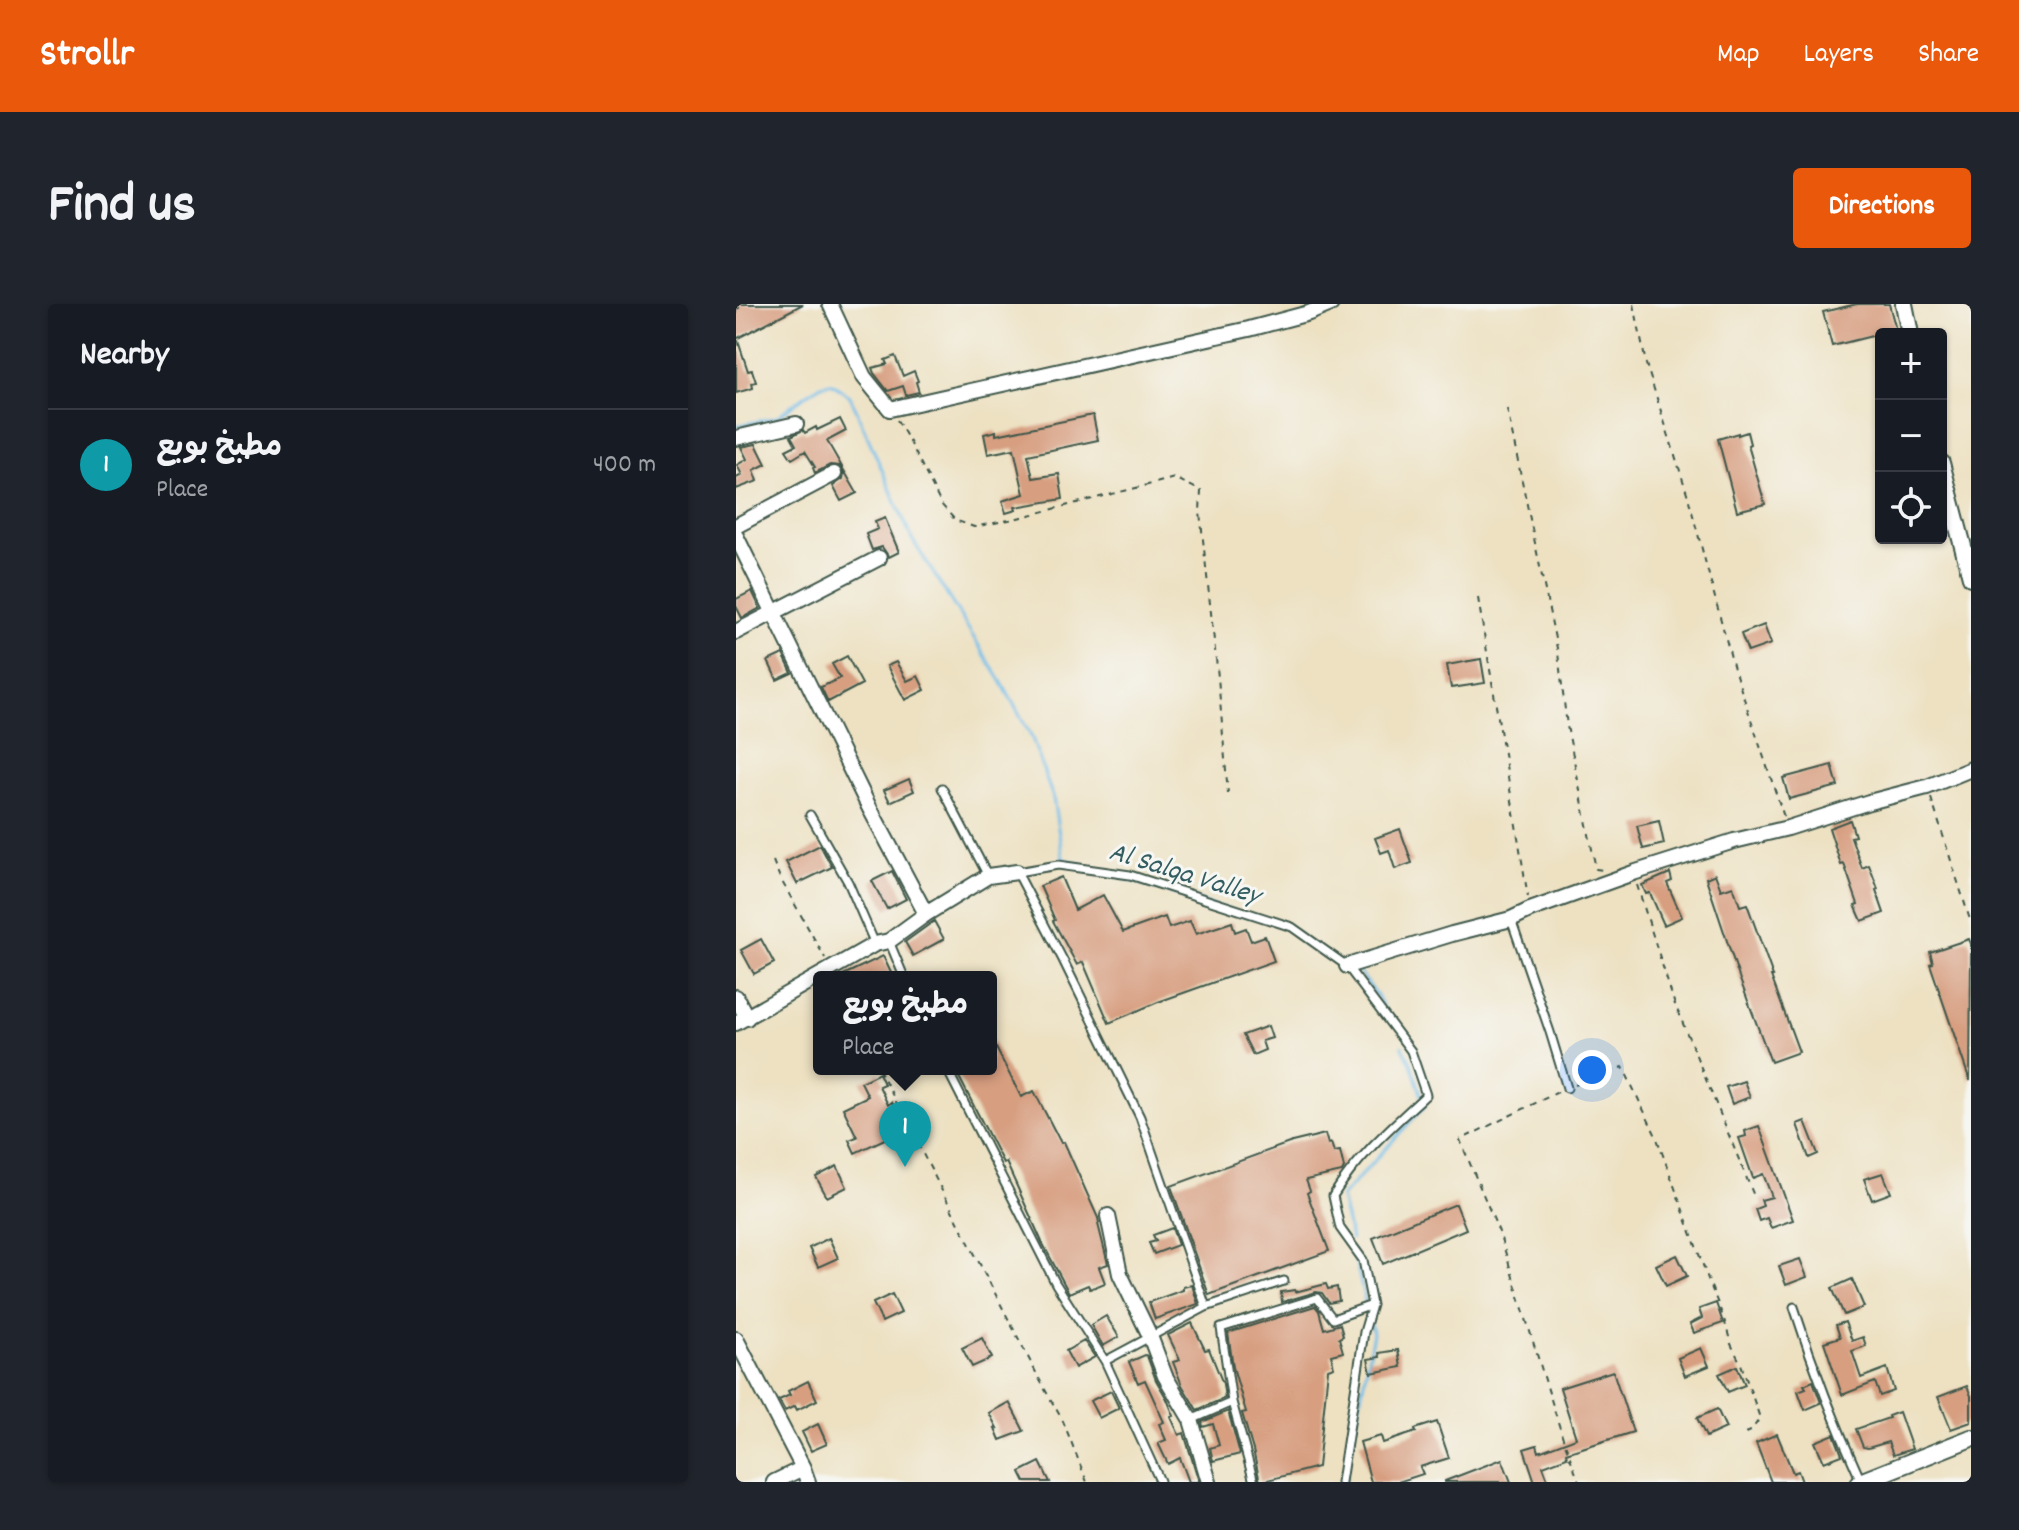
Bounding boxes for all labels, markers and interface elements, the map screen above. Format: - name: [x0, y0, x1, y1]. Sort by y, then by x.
- text: Strollr: [40, 29, 134, 84]
- text: Map: [1717, 36, 1760, 76]
- text: Layers: [1804, 36, 1874, 76]
- text: Share: [1918, 36, 1979, 76]
- text: Find us: [48, 168, 196, 248]
- button: Directions: [1793, 168, 1971, 248]
- map controls: [1875, 328, 1947, 544]
- button: +: [1875, 328, 1947, 400]
- text: Nearby: [80, 332, 169, 381]
- button: −: [1875, 400, 1947, 472]
- text: مطبخ بوبع: [156, 428, 282, 471]
- text: 1: [103, 447, 109, 484]
- text: 400 m: [593, 447, 656, 484]
- text: Place: [156, 472, 208, 509]
- button: locate: [1875, 472, 1947, 544]
- water label: Al Salqa Valley: [1104, 834, 1268, 919]
- popup: [813, 971, 997, 1075]
- text: مطبخ بوبع: [842, 986, 968, 1029]
- text: Place: [842, 1030, 894, 1067]
- your location: [1572, 1050, 1612, 1090]
- pin: 1: [879, 1101, 931, 1167]

